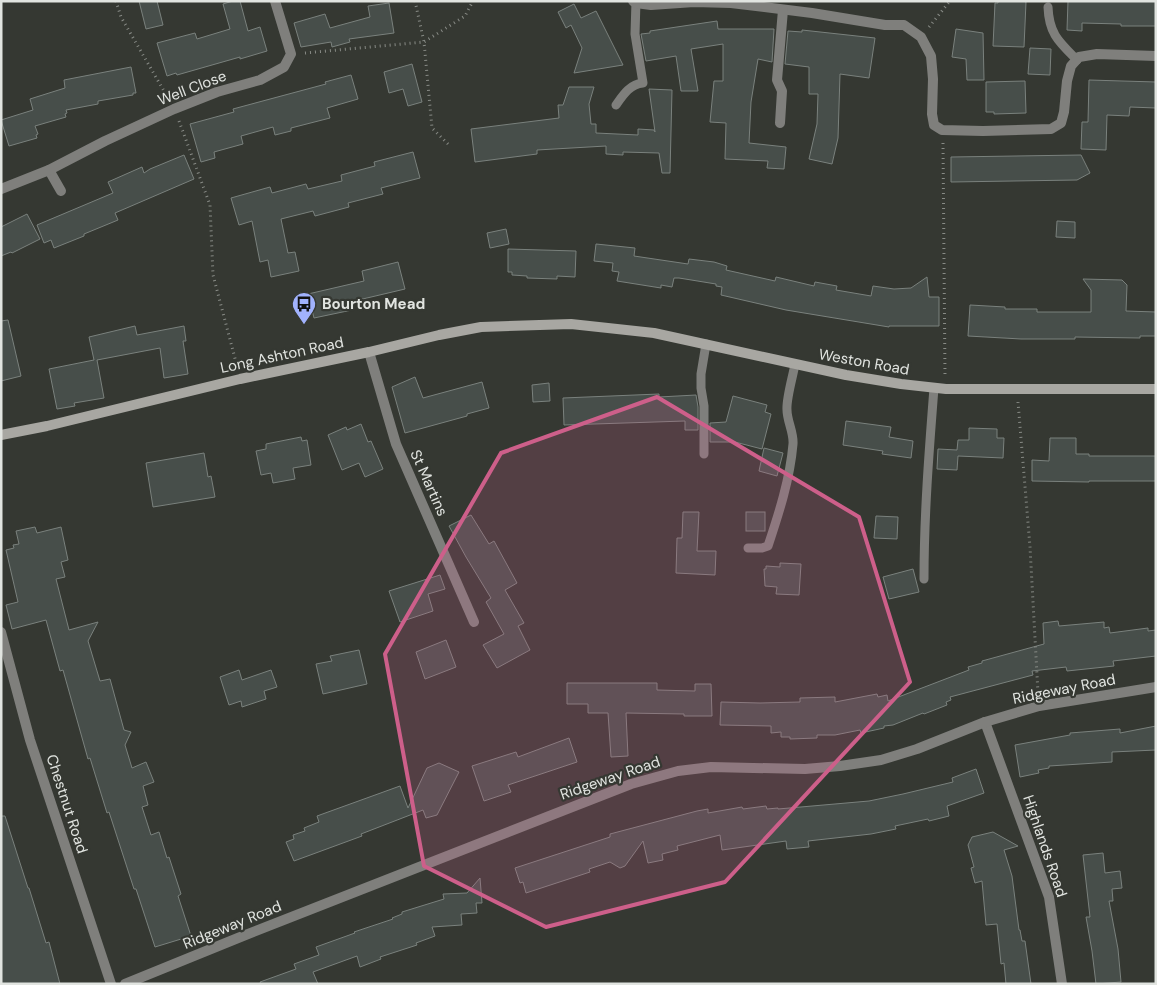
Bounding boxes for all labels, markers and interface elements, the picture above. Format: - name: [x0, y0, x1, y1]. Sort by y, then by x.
- street label: Well Close: [155, 66, 229, 110]
- bus stop icon: Bourton Mead: [291, 291, 317, 325]
- place label: Bourton Mead: [322, 294, 425, 314]
- street label: Long Ashton Road: [218, 332, 346, 378]
- street label: Weston Road: [817, 344, 911, 380]
- street label: St Martins: [406, 447, 452, 519]
- street label: Ridgeway Road: [1011, 669, 1117, 709]
- street label: Chestnut Road: [42, 752, 92, 856]
- street label: Ridgeway Road: [557, 752, 663, 804]
- street label: Highlands Road: [1018, 792, 1072, 900]
- street label: Ridgeway Road: [180, 896, 284, 954]

